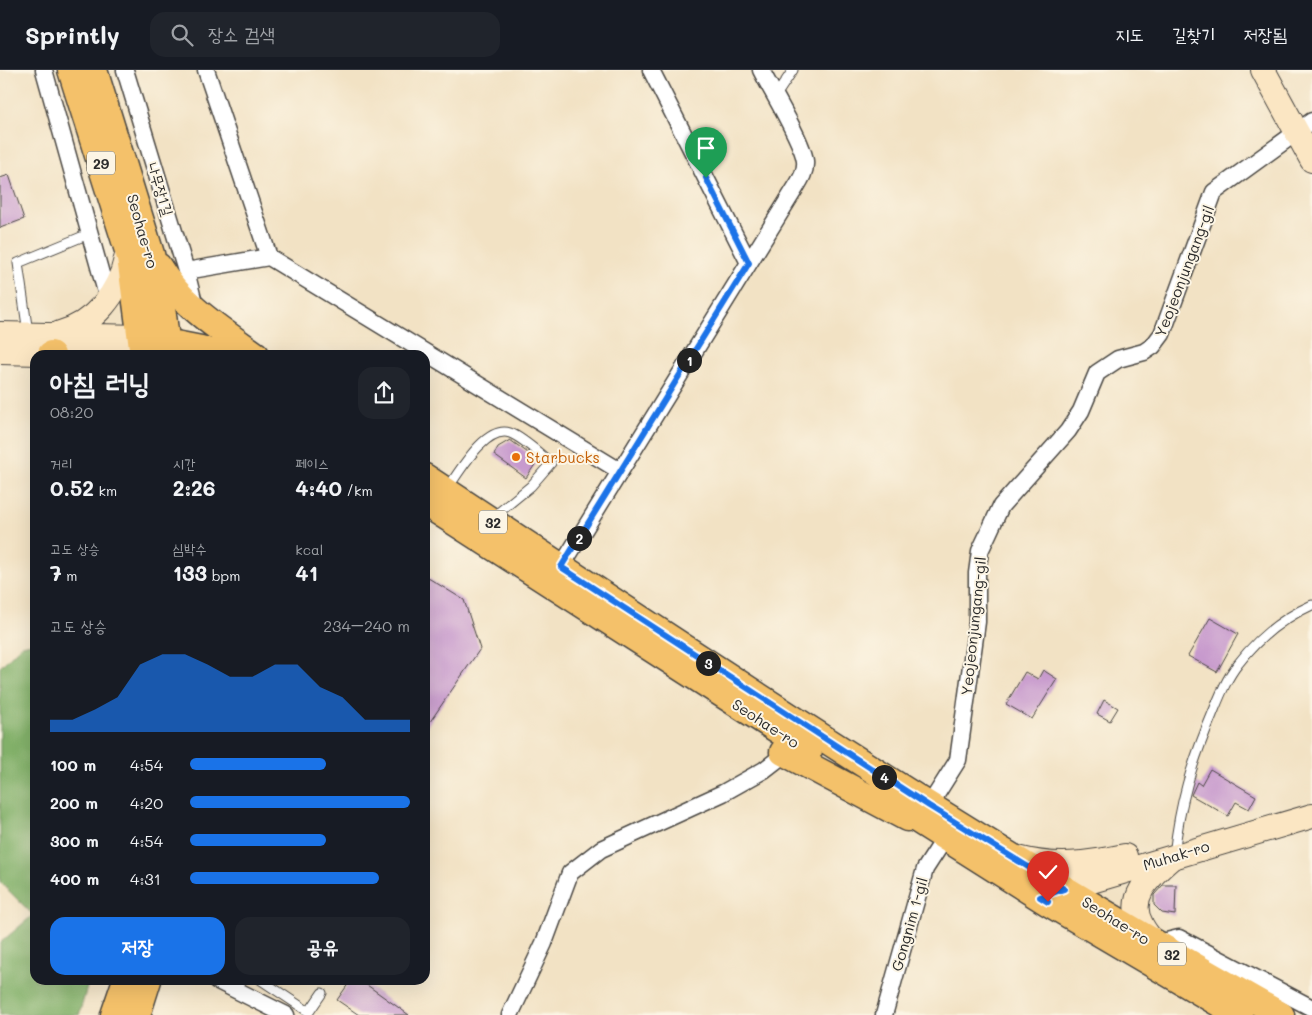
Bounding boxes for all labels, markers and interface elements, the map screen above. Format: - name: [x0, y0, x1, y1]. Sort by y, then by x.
- search box: [150, 12, 500, 57]
- text: Sprintly: [25, 19, 120, 50]
- icon: search: [168, 21, 196, 49]
- text: 장소 검색: [208, 21, 275, 46]
- text: 지도: [1115, 22, 1144, 46]
- text: 길찾기: [1172, 22, 1216, 46]
- text: 저장됨: [1244, 22, 1287, 46]
- pin: [685, 127, 727, 178]
- icon: arrive: [692, 134, 720, 162]
- road number: 29: [87, 152, 115, 175]
- street label: 나무장1길: [143, 160, 179, 218]
- street label: Seohae-ro: [123, 191, 163, 271]
- street label: Yeojeonjungang-gil: [1150, 202, 1218, 340]
- pin: 1: [676, 348, 702, 372]
- text: 1: [686, 351, 693, 370]
- text: 아침 러닝: [50, 364, 150, 400]
- button: share: [358, 367, 410, 419]
- text: 08:20: [50, 401, 93, 422]
- place label: Starbucks: [526, 447, 600, 467]
- marker: Starbucks: [510, 451, 522, 463]
- text: 거리: [50, 454, 73, 473]
- text: 시간: [173, 454, 195, 473]
- text: 페이스: [295, 454, 329, 473]
- text: 0.52: [50, 474, 94, 501]
- text: 2:26: [173, 474, 216, 501]
- text: 4:40: [295, 474, 342, 501]
- text: km: [94, 481, 117, 500]
- text: /km: [342, 481, 373, 500]
- road number: 32: [479, 511, 507, 534]
- pin: 2: [566, 526, 592, 550]
- text: 2: [576, 529, 583, 548]
- text: 고도 상승: [50, 539, 100, 558]
- text: 심박수: [173, 539, 206, 558]
- text: kcal: [295, 540, 323, 559]
- street label: Yeojeonjungang-gil: [956, 556, 990, 696]
- text: 7: [50, 559, 62, 586]
- text: 133: [173, 559, 207, 586]
- text: 41: [295, 559, 318, 586]
- text: m: [62, 566, 77, 585]
- text: bpm: [207, 566, 240, 585]
- text: 고도 상승: [50, 615, 107, 636]
- text: 234–240 m: [323, 615, 410, 636]
- pin: 3: [696, 650, 720, 676]
- text: 3: [704, 654, 713, 673]
- street label: Seohae-ro: [728, 694, 804, 752]
- text: 100 m: [50, 754, 96, 775]
- text: 4:54: [130, 754, 163, 775]
- pin: 4: [872, 764, 896, 790]
- text: 4: [880, 768, 889, 787]
- text: 200 m: [50, 792, 98, 813]
- text: 4:20: [130, 792, 163, 813]
- text: 300 m: [50, 830, 99, 851]
- text: 4:54: [130, 830, 163, 851]
- street label: Muhak-ro: [1140, 835, 1212, 875]
- pin: [1027, 851, 1069, 902]
- icon: check: [1034, 858, 1062, 886]
- text: 400 m: [50, 868, 99, 889]
- text: 4:31: [130, 868, 161, 889]
- street label: Gongnim 1-gil: [886, 875, 932, 973]
- street label: Seohae-ro: [1078, 891, 1154, 949]
- button: 저장: [50, 917, 225, 975]
- button: 공유: [235, 917, 410, 975]
- road number: 32: [1158, 942, 1186, 966]

